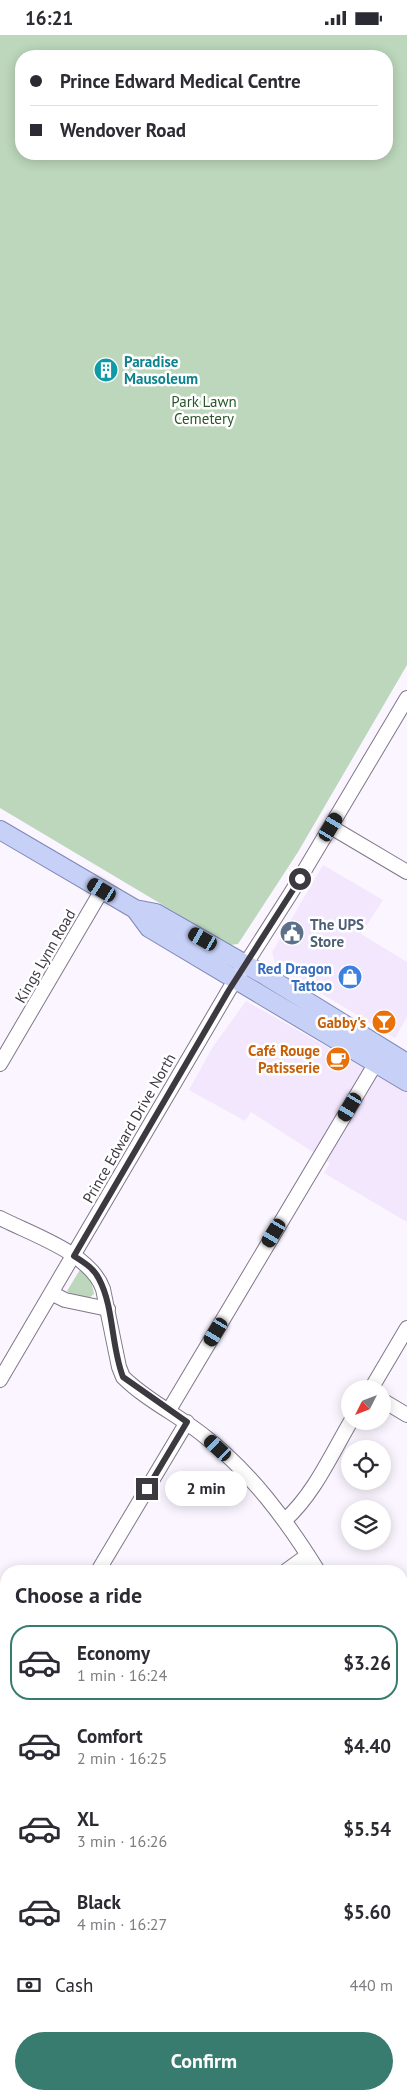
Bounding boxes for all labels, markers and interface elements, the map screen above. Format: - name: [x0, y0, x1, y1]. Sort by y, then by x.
- text: 16:21: [25, 6, 73, 30]
- text: Prince Edward Medical Centre: [60, 69, 301, 93]
- text: Wendover Road: [60, 118, 186, 142]
- place label: Paradise Mausoleum: [124, 352, 198, 388]
- building icon: Paradise Mausoleum: [93, 357, 119, 383]
- park label: Park Lawn Cemetery: [171, 392, 237, 428]
- car: [316, 810, 345, 844]
- route start: [289, 868, 311, 890]
- car: [85, 876, 118, 904]
- street label: Kings Lynn Road: [10, 906, 80, 1006]
- place label: The UPS Store: [310, 915, 364, 951]
- public building icon: The UPS Store: [279, 920, 305, 946]
- car: [186, 925, 219, 953]
- place label: Red Dragon Tattoo: [258, 959, 332, 995]
- shop icon: Red Dragon Tattoo: [337, 964, 363, 990]
- bar icon: Gabby's: [371, 1009, 397, 1035]
- place label: Gabby's: [317, 1013, 366, 1032]
- place label: Café Rouge Patisserie: [248, 1041, 320, 1077]
- cafe icon: Café Rouge Patisserie: [325, 1046, 351, 1072]
- street label: Prince Edward Drive North: [78, 1050, 180, 1206]
- car: [335, 1090, 364, 1124]
- car: [259, 1216, 288, 1250]
- car: [201, 1315, 230, 1349]
- north arrow: [341, 1380, 391, 1430]
- map controls: [341, 1380, 391, 1550]
- car: [201, 1432, 234, 1464]
- button: locate: [341, 1440, 391, 1490]
- callout: 2 min: [164, 1471, 247, 1507]
- route end: [136, 1478, 158, 1500]
- text: 2 min: [186, 1478, 226, 1498]
- button: layers: [341, 1500, 391, 1550]
- text: Choose a ride: [15, 1581, 142, 1609]
- icon: car: [17, 1640, 62, 1685]
- text: Economy: [77, 1641, 150, 1665]
- text: $3.26: [343, 1651, 391, 1675]
- text: 1 min · 16:24: [77, 1665, 167, 1685]
- icon: car: [17, 1723, 62, 1768]
- text: Comfort: [77, 1724, 143, 1748]
- text: $4.40: [343, 1734, 391, 1758]
- text: 2 min · 16:25: [77, 1748, 167, 1768]
- icon: car: [17, 1806, 62, 1851]
- text: XL: [77, 1807, 99, 1831]
- text: $5.54: [343, 1817, 391, 1841]
- text: 3 min · 16:26: [77, 1831, 167, 1851]
- icon: car: [17, 1889, 62, 1934]
- text: Black: [77, 1890, 121, 1914]
- text: $5.60: [343, 1900, 391, 1924]
- text: 4 min · 16:27: [77, 1914, 167, 1934]
- icon: cash: [15, 1971, 43, 1999]
- text: Cash: [55, 1973, 93, 1997]
- text: 440 m: [350, 1975, 393, 1995]
- button: Confirm: [15, 2032, 393, 2090]

